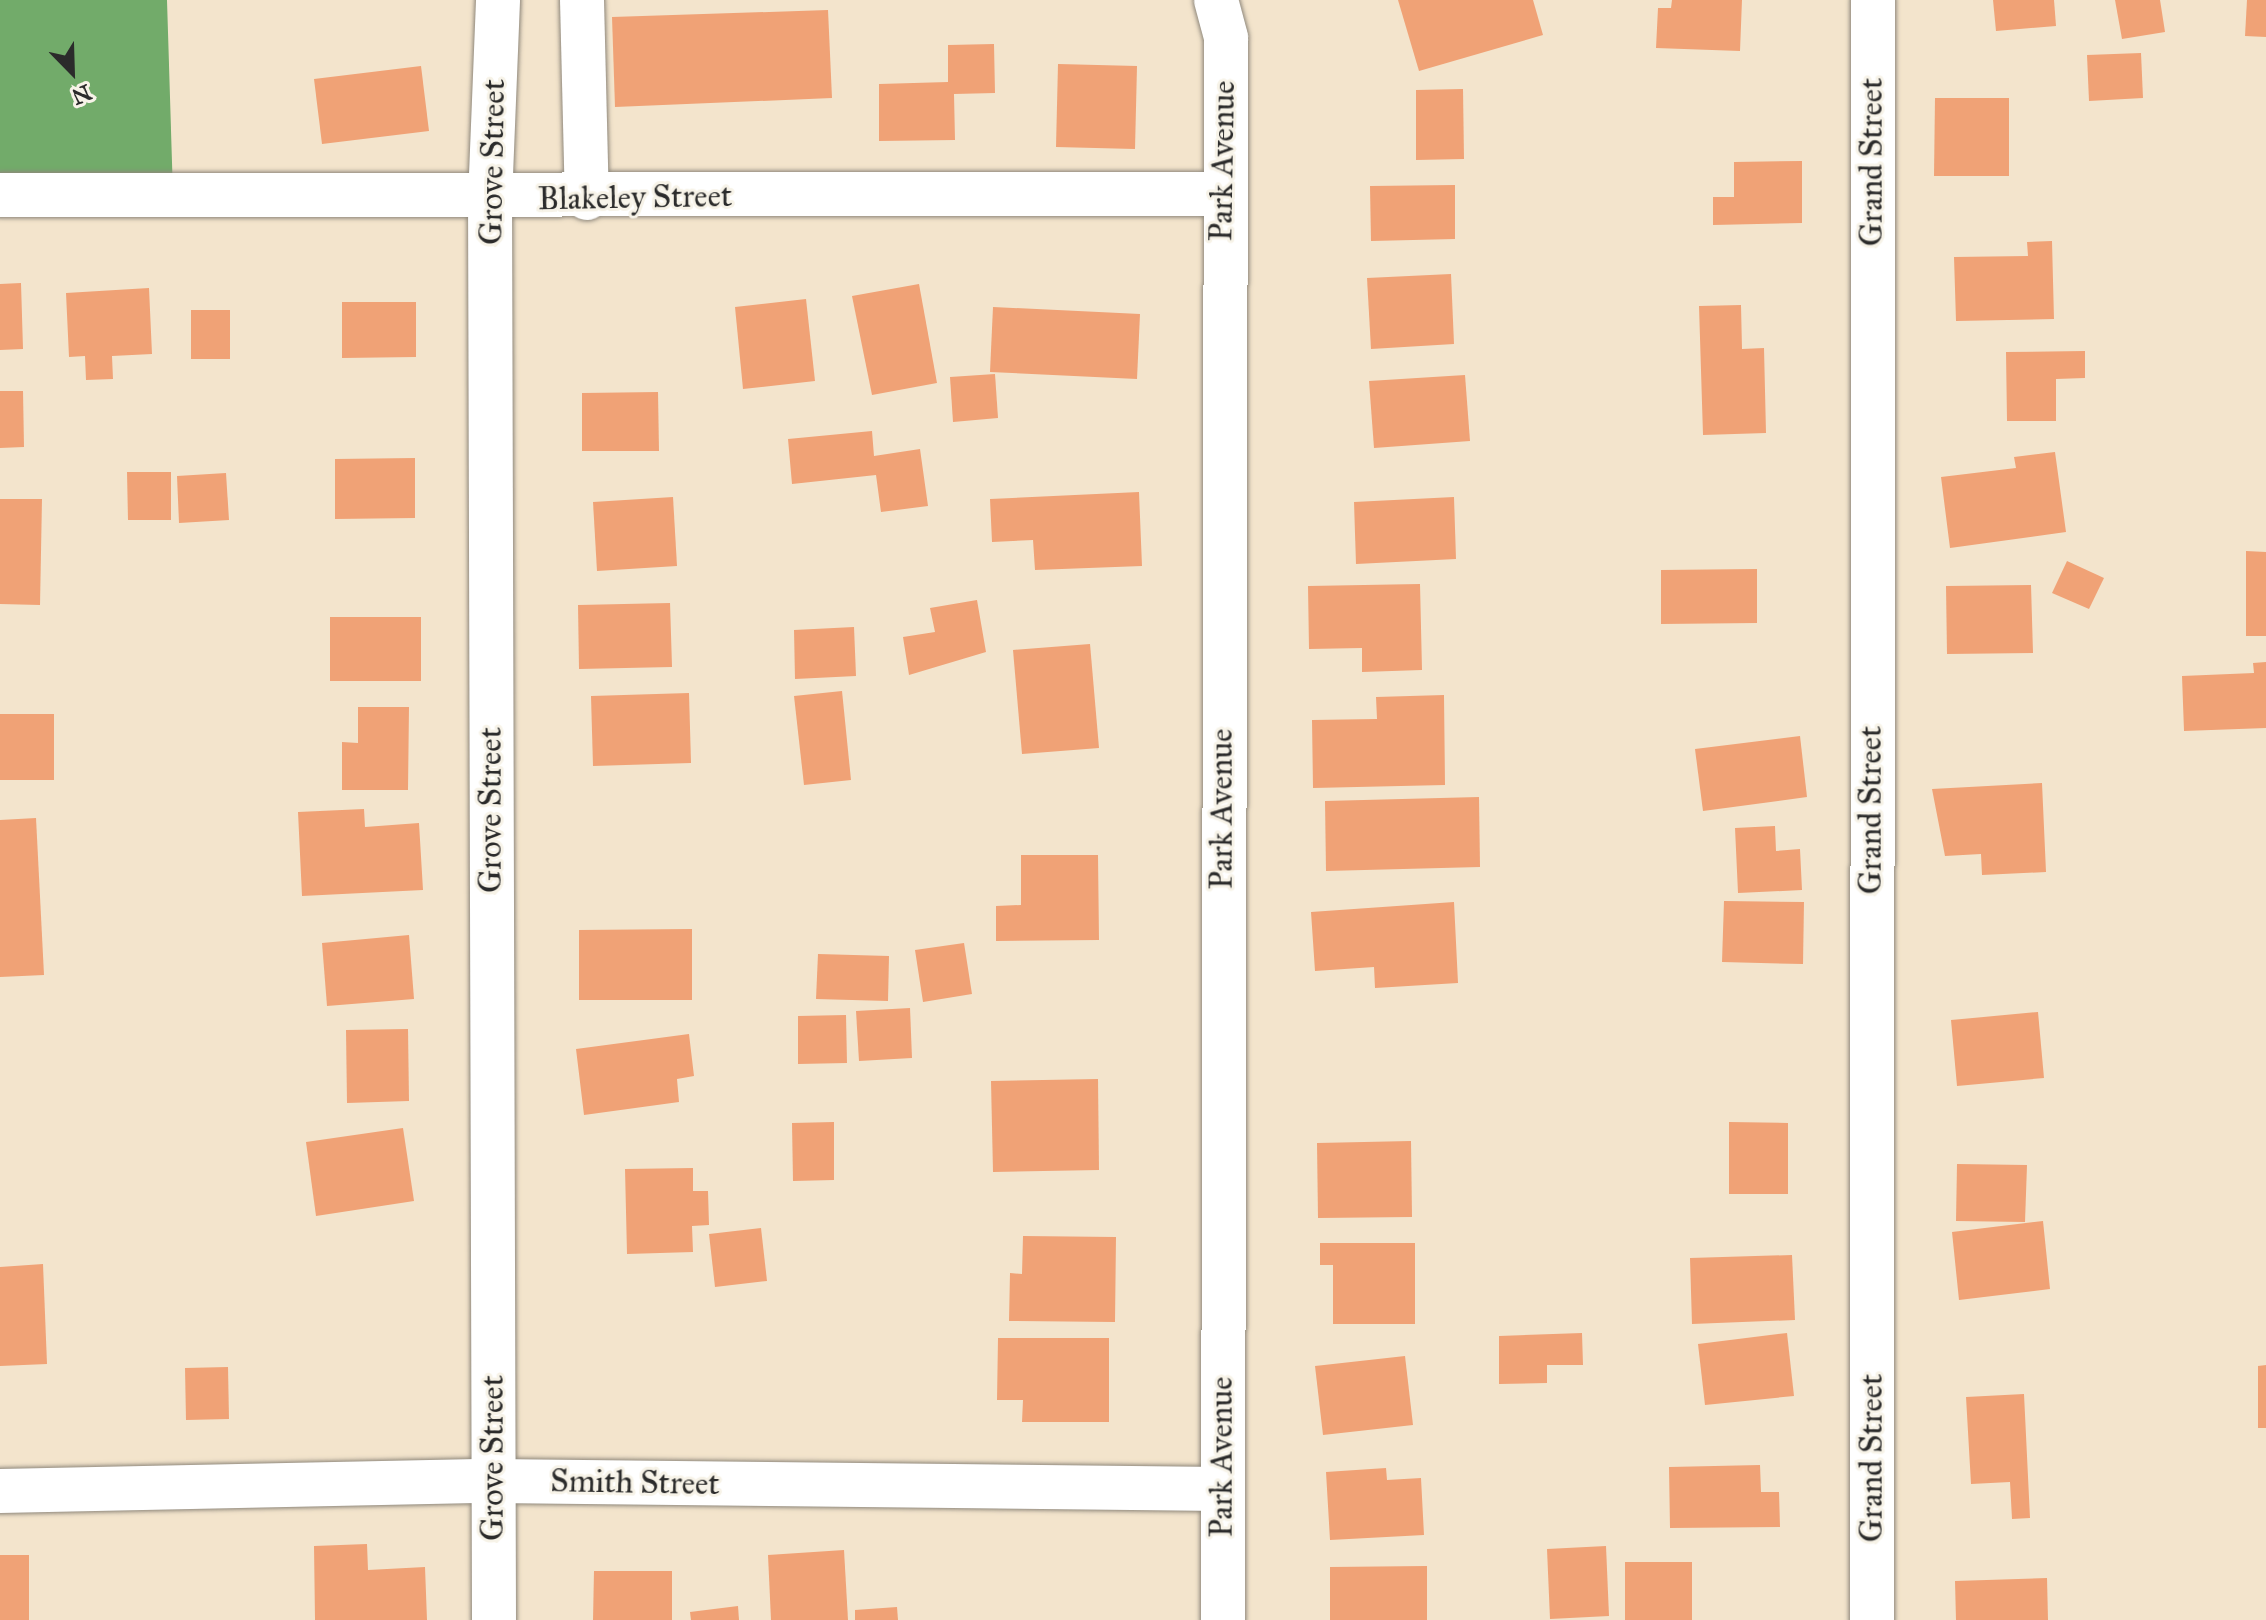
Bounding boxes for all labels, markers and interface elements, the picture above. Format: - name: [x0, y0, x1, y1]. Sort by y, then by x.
- north arrow: [32, 32, 112, 112]
- text: N: [68, 78, 95, 111]
- street label: Grand Street: [1853, 78, 1891, 246]
- street label: Grove Street: [472, 79, 514, 245]
- street label: Park Avenue: [1202, 80, 1244, 242]
- street label: Blakeley Street: [538, 177, 732, 219]
- street label: Grand Street: [1852, 726, 1890, 894]
- street label: Grove Street: [472, 727, 510, 893]
- street label: Park Avenue: [1203, 729, 1241, 889]
- street label: Grand Street: [1853, 1374, 1891, 1542]
- street label: Grove Street: [474, 1375, 512, 1541]
- street label: Park Avenue: [1203, 1377, 1241, 1537]
- street label: Smith Street: [550, 1462, 720, 1504]

